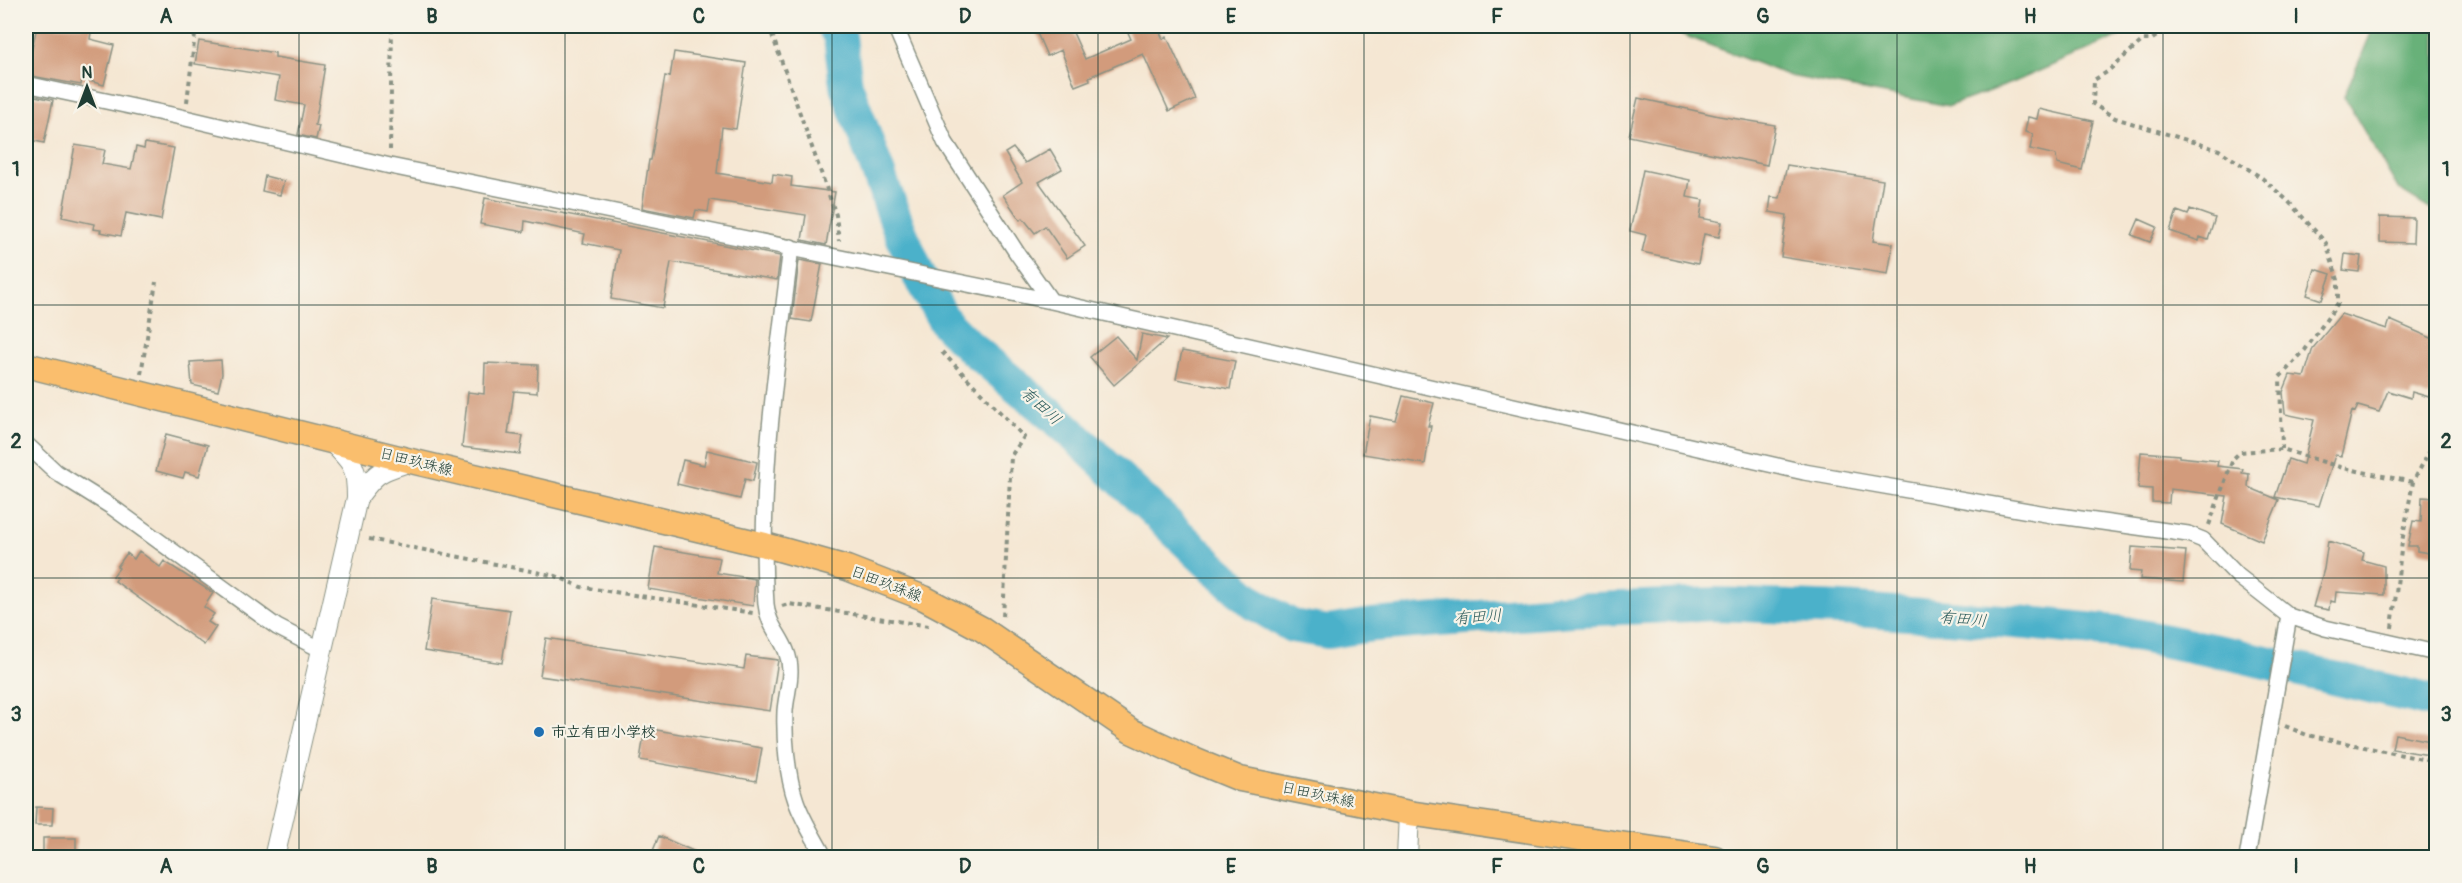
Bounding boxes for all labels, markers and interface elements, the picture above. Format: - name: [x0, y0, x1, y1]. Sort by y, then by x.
- text: A: [160, 4, 173, 29]
- text: B: [426, 4, 438, 29]
- text: C: [693, 4, 705, 29]
- text: D: [959, 4, 972, 29]
- text: E: [1226, 4, 1237, 29]
- text: F: [1491, 4, 1503, 29]
- text: G: [1756, 4, 1770, 29]
- text: H: [2024, 4, 2037, 29]
- text: I: [2293, 4, 2299, 29]
- north arrow: [57, 57, 117, 117]
- text: N: [82, 63, 93, 83]
- text: 1: [12, 157, 20, 182]
- text: 1: [2442, 157, 2450, 182]
- water label: 有田川: [1016, 383, 1066, 429]
- text: 2: [10, 429, 22, 454]
- text: 2: [2440, 429, 2452, 454]
- street label: 日田玖珠線: [377, 444, 455, 480]
- street label: 日田玖珠線: [848, 562, 924, 606]
- water label: 有田川: [1453, 605, 1503, 629]
- water label: 有田川: [1938, 607, 1988, 631]
- text: 3: [10, 702, 22, 727]
- text: 3: [2440, 702, 2452, 727]
- place label: 市立有田小学校: [551, 723, 656, 742]
- marker: 市立有田小学校: [532, 725, 546, 739]
- street label: 日田玖珠線: [1279, 778, 1357, 812]
- text: A: [160, 854, 173, 879]
- text: B: [426, 854, 438, 879]
- text: C: [693, 854, 705, 879]
- text: D: [959, 854, 972, 879]
- text: E: [1226, 854, 1237, 879]
- text: F: [1491, 854, 1503, 879]
- text: G: [1756, 854, 1770, 879]
- text: H: [2024, 854, 2037, 879]
- text: I: [2293, 854, 2299, 879]

